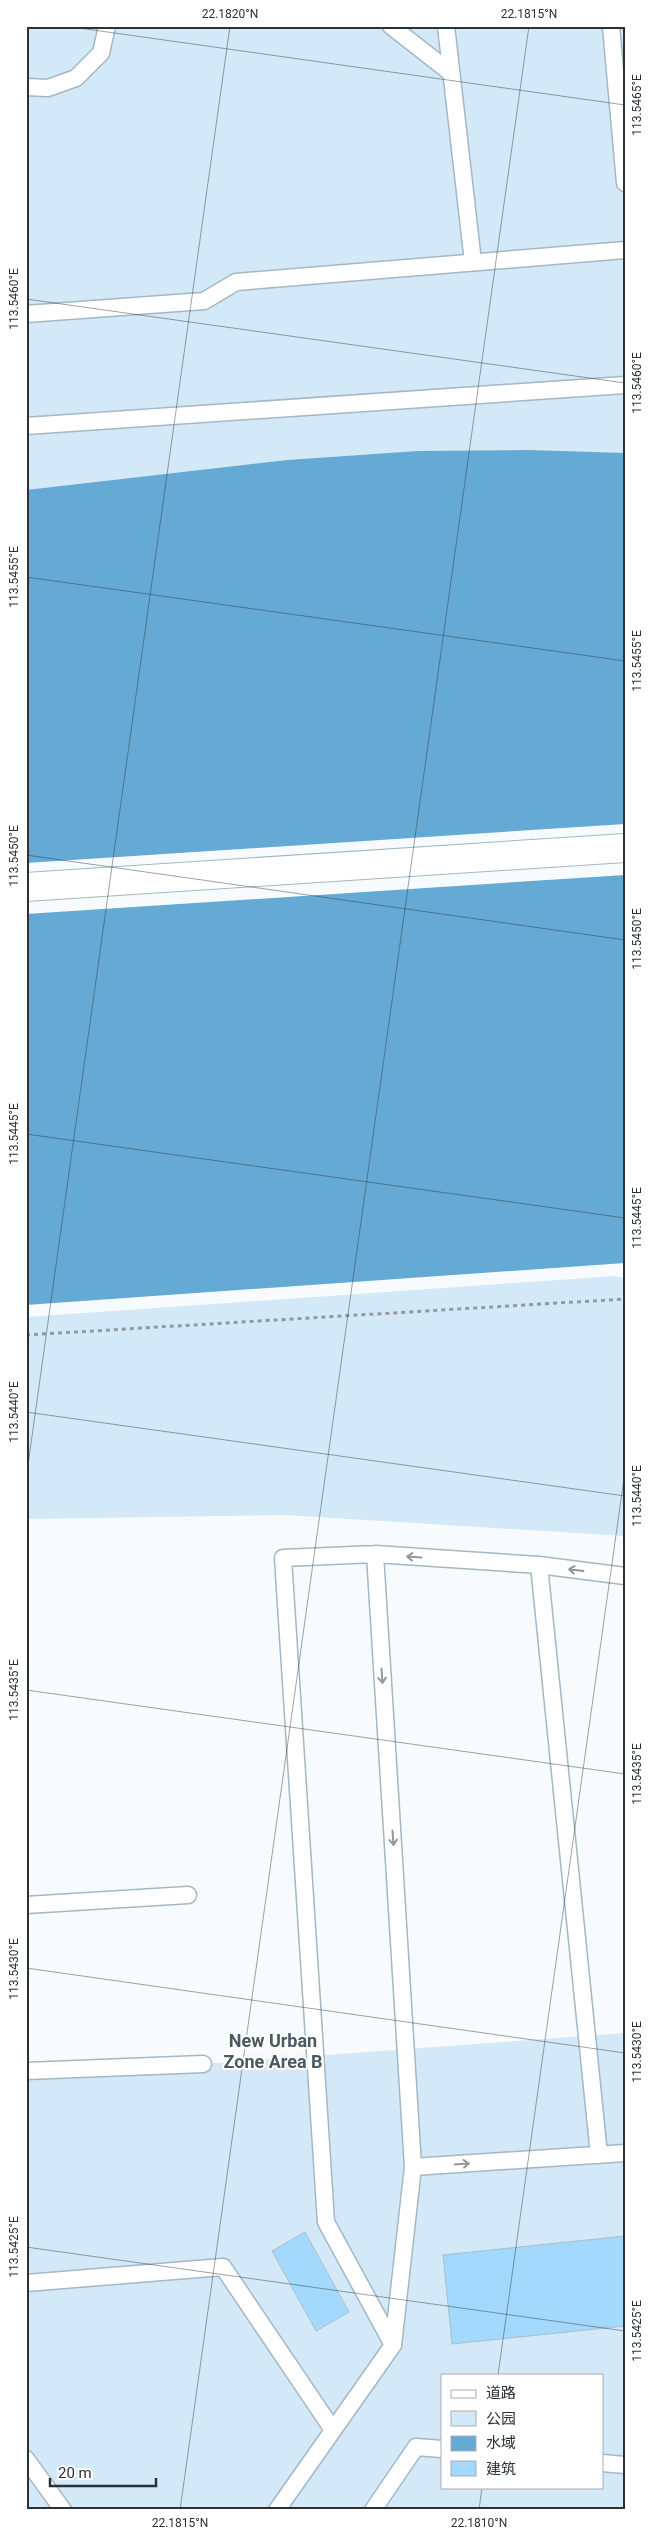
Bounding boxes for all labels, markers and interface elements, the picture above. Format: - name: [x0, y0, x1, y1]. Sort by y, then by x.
- text: 22.1820°N: [202, 7, 258, 21]
- text: 22.1815°N: [501, 7, 557, 21]
- text: 113.5465°E: [630, 74, 644, 136]
- text: 113.5460°E: [7, 268, 21, 330]
- text: 113.5460°E: [630, 352, 644, 414]
- text: 113.5455°E: [7, 546, 21, 608]
- text: 113.5455°E: [630, 630, 644, 692]
- text: 113.5450°E: [7, 825, 21, 887]
- text: 113.5450°E: [630, 908, 644, 970]
- text: 113.5445°E: [7, 1103, 21, 1165]
- text: 113.5445°E: [630, 1187, 644, 1249]
- text: 113.5440°E: [7, 1381, 21, 1443]
- text: 113.5440°E: [630, 1465, 644, 1527]
- one-way arrow: [407, 1552, 423, 1561]
- one-way arrow: [569, 1565, 585, 1575]
- text: 113.5435°E: [7, 1659, 21, 1721]
- one-way arrow: [378, 1668, 387, 1684]
- text: 113.5435°E: [630, 1743, 644, 1805]
- one-way arrow: [388, 1830, 397, 1846]
- text: 113.5430°E: [7, 1938, 21, 2000]
- text: 113.5430°E: [630, 2021, 644, 2083]
- district label: New Urban Zone Area B: [223, 2030, 323, 2072]
- one-way arrow: [454, 2159, 470, 2168]
- text: 113.5425°E: [7, 2216, 21, 2278]
- text: 113.5425°E: [630, 2300, 644, 2362]
- legend: [441, 2374, 604, 2488]
- text: 道路: [486, 2384, 516, 2402]
- text: 公园: [486, 2410, 516, 2428]
- text: 水域: [486, 2434, 516, 2452]
- scale bar: [50, 2456, 156, 2488]
- text: 建筑: [486, 2460, 516, 2478]
- text: 20 m: [58, 2464, 92, 2482]
- text: 22.1815°N: [152, 2516, 208, 2530]
- text: 22.1810°N: [451, 2516, 507, 2530]

